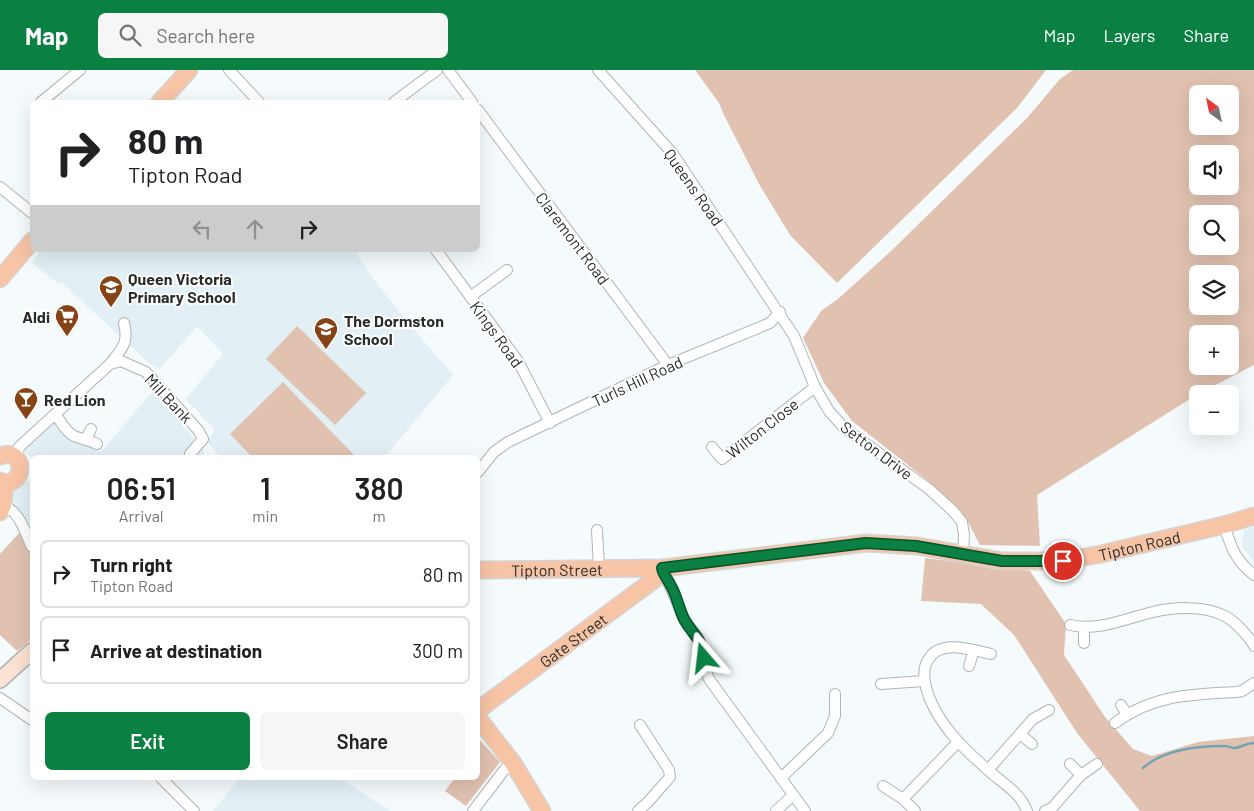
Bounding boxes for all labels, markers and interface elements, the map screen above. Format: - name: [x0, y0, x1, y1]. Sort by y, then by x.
- search box: [98, 13, 448, 58]
- text: Map: [25, 21, 68, 50]
- icon: search: [116, 21, 144, 49]
- text: Search here: [156, 24, 255, 47]
- text: Map: [1043, 24, 1075, 46]
- text: Layers: [1103, 24, 1156, 46]
- text: Share: [1184, 24, 1229, 46]
- north arrow: [1189, 85, 1239, 135]
- map controls: [1189, 85, 1239, 435]
- text: 80 m: [128, 119, 203, 161]
- icon: right: [45, 120, 110, 185]
- street label: Queens Road: [660, 145, 728, 229]
- button: sound: [1189, 145, 1239, 195]
- text: Tipton Road: [128, 161, 243, 187]
- street label: Claremont Road: [532, 188, 614, 288]
- button: search: [1189, 205, 1239, 255]
- icon: left: [188, 215, 216, 243]
- icon: ahead: [241, 215, 269, 243]
- icon: right: [294, 215, 322, 243]
- button: layers: [1189, 265, 1239, 315]
- place label: Queen Victoria Primary School: [128, 269, 236, 306]
- school or university icon: Queen Victoria Primary School: [98, 274, 124, 308]
- street label: Kings Road: [467, 297, 527, 371]
- supermarket icon: Aldi: [54, 303, 80, 337]
- place label: Aldi: [22, 307, 50, 326]
- place label: The Dormston School: [344, 311, 444, 348]
- school or university icon: The Dormston School: [313, 316, 339, 350]
- button: +: [1189, 325, 1239, 375]
- street label: Turls Hill Road: [589, 352, 685, 410]
- street label: Mill Bank: [141, 369, 197, 427]
- button: −: [1189, 385, 1239, 435]
- bar icon: Red Lion: [13, 386, 39, 420]
- place label: Red Lion: [44, 390, 106, 409]
- street label: Wilton Close: [722, 394, 802, 462]
- street label: Setton Drive: [837, 417, 917, 483]
- text: 06:51: [106, 470, 176, 506]
- text: 1: [260, 470, 271, 506]
- text: 380: [355, 470, 404, 506]
- text: Arrival: [119, 506, 164, 525]
- text: min: [252, 506, 278, 525]
- text: m: [372, 506, 386, 525]
- street label: Tipton Road: [1097, 526, 1182, 564]
- pin: [1042, 540, 1084, 582]
- icon: arrive: [1049, 547, 1077, 575]
- text: Turn right: [90, 553, 172, 576]
- street label: Tipton Street: [511, 559, 603, 579]
- icon: right: [47, 560, 75, 588]
- text: 80 m: [423, 563, 463, 586]
- text: Tipton Road: [90, 576, 173, 595]
- street label: Gate Street: [535, 609, 610, 671]
- position arrow: [677, 631, 729, 683]
- icon: arrive: [47, 636, 75, 664]
- text: Arrive at destination: [90, 639, 262, 662]
- text: 300 m: [412, 639, 463, 662]
- button: Exit: [45, 712, 250, 770]
- button: Share: [260, 712, 465, 770]

